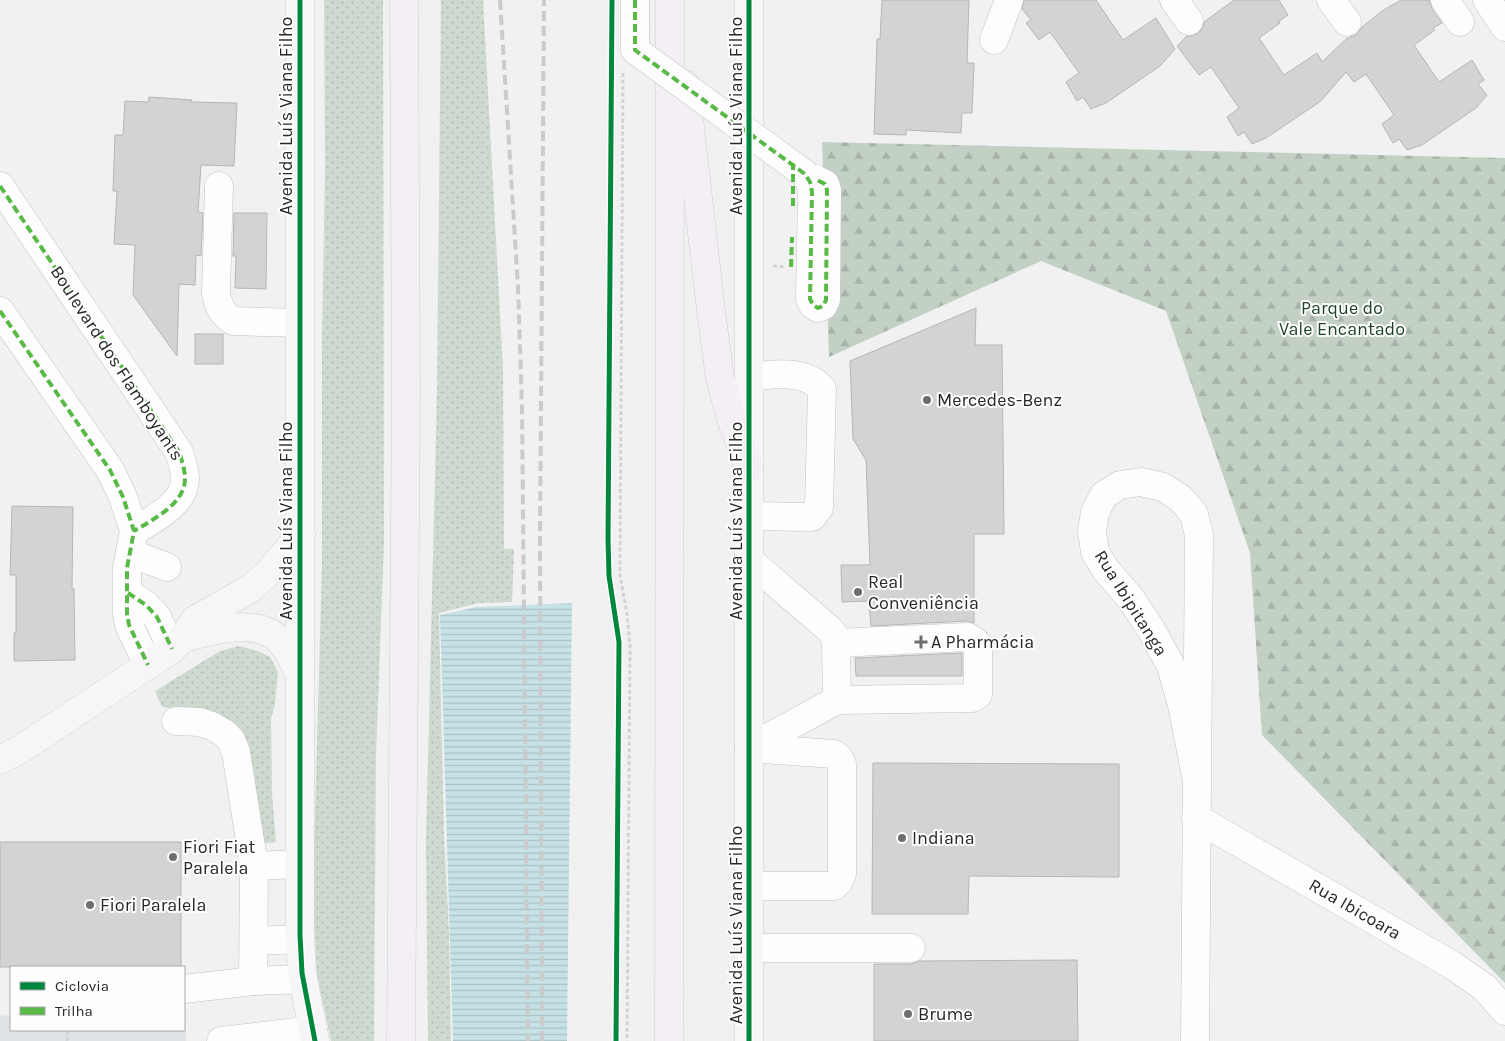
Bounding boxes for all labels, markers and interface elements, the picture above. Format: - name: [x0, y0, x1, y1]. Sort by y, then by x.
- street label: Avenida Luís Viana Filho: [275, 17, 297, 215]
- street label: Avenida Luís Viana Filho: [725, 17, 747, 215]
- street label: Boulevard dos Flamboyants: [46, 261, 188, 465]
- park label: Parque do Vale Encantado: [1279, 297, 1405, 340]
- place label: Mercedes-Benz: [937, 389, 1062, 411]
- marker: Mercedes-Benz: [921, 394, 933, 406]
- street label: Avenida Luís Viana Filho: [275, 422, 297, 620]
- street label: Avenida Luís Viana Filho: [725, 422, 747, 620]
- street label: Rua Ibipitanga: [1090, 546, 1172, 660]
- place label: Real Conveniência: [868, 571, 979, 614]
- marker: Real Conveniência: [852, 586, 864, 598]
- place label: A Pharmácia: [931, 631, 1034, 653]
- marker: A Pharmácia: [915, 636, 927, 648]
- street label: Avenida Luís Viana Filho: [725, 826, 747, 1024]
- place label: Indiana: [912, 827, 975, 849]
- marker: Indiana: [896, 832, 908, 844]
- place label: Fiori Fiat Paralela: [183, 836, 255, 879]
- marker: Fiori Fiat Paralela: [167, 851, 179, 863]
- street label: Rua Ibicoara: [1305, 874, 1405, 944]
- place label: Fiori Paralela: [100, 894, 206, 916]
- marker: Fiori Paralela: [84, 899, 96, 911]
- legend: [10, 966, 185, 1031]
- text: Ciclovia: [55, 977, 109, 995]
- text: Trilha: [55, 1002, 93, 1020]
- place label: Brume: [918, 1003, 973, 1025]
- marker: Brume: [902, 1008, 914, 1020]

